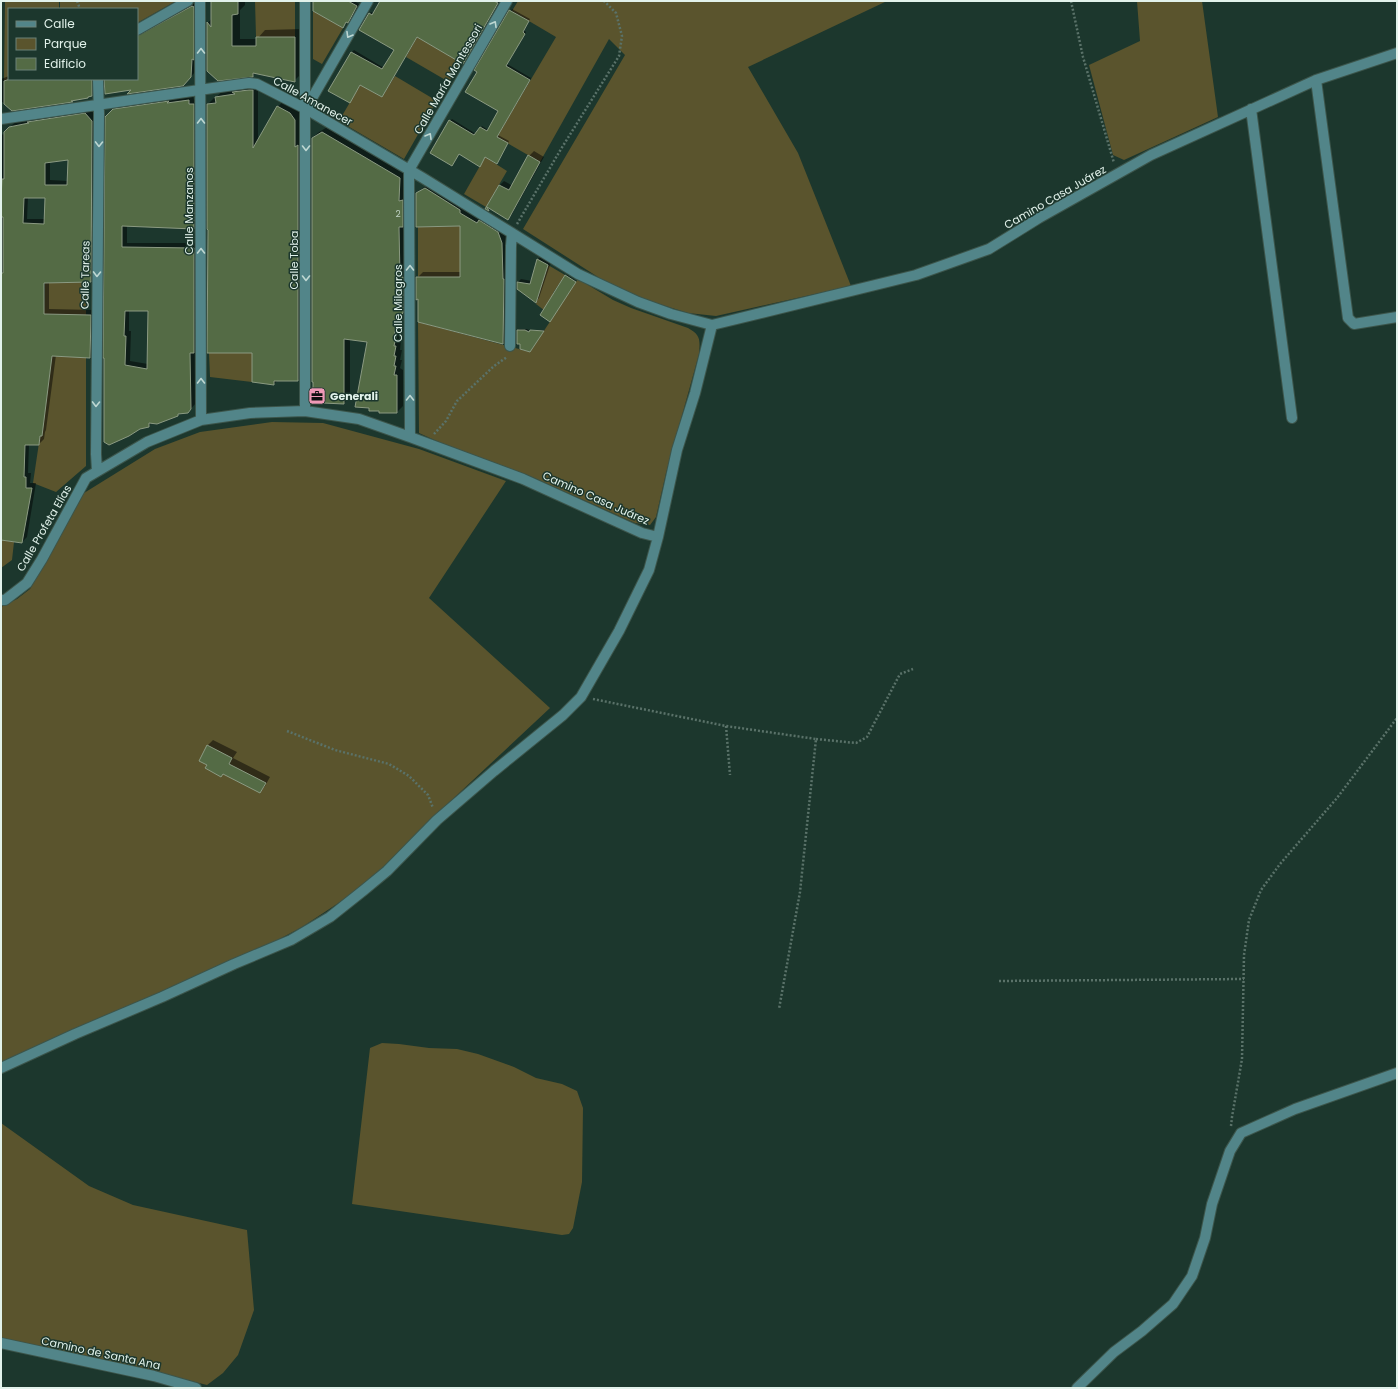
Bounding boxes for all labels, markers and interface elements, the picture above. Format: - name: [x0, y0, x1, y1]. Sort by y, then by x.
- legend: [8, 8, 138, 80]
- text: Calle: [44, 15, 75, 32]
- one-way arrow: [490, 20, 497, 28]
- street label: Calle María Montessori: [410, 21, 486, 137]
- one-way arrow: [346, 31, 353, 38]
- text: Parque: [44, 35, 87, 52]
- one-way arrow: [197, 48, 205, 54]
- text: Edificio: [44, 55, 86, 72]
- street label: Calle Amanecer: [270, 72, 356, 130]
- one-way arrow: [197, 118, 205, 124]
- one-way arrow: [425, 133, 432, 140]
- one-way arrow: [95, 141, 103, 147]
- one-way arrow: [302, 145, 310, 151]
- street label: Camino Casa Juárez: [1001, 161, 1109, 233]
- street label: Calle Manzanos: [181, 167, 197, 255]
- house number: 2: [395, 208, 401, 220]
- street label: Calle Toba: [286, 231, 302, 289]
- street label: Calle Tareas: [76, 240, 94, 309]
- one-way arrow: [197, 248, 205, 254]
- street label: Calle Milagros: [390, 264, 406, 342]
- one-way arrow: [406, 265, 414, 271]
- one-way arrow: [93, 271, 102, 277]
- one-way arrow: [302, 275, 310, 281]
- one-way arrow: [197, 378, 205, 384]
- office icon: Generali: [307, 386, 327, 406]
- place label: Generali: [330, 388, 378, 404]
- one-way arrow: [406, 395, 414, 401]
- one-way arrow: [92, 401, 100, 407]
- street label: Camino Casa Juárez: [540, 467, 652, 529]
- street label: Calle Profeta Elías: [13, 481, 75, 574]
- street label: Camino de Santa Ana: [40, 1333, 162, 1373]

